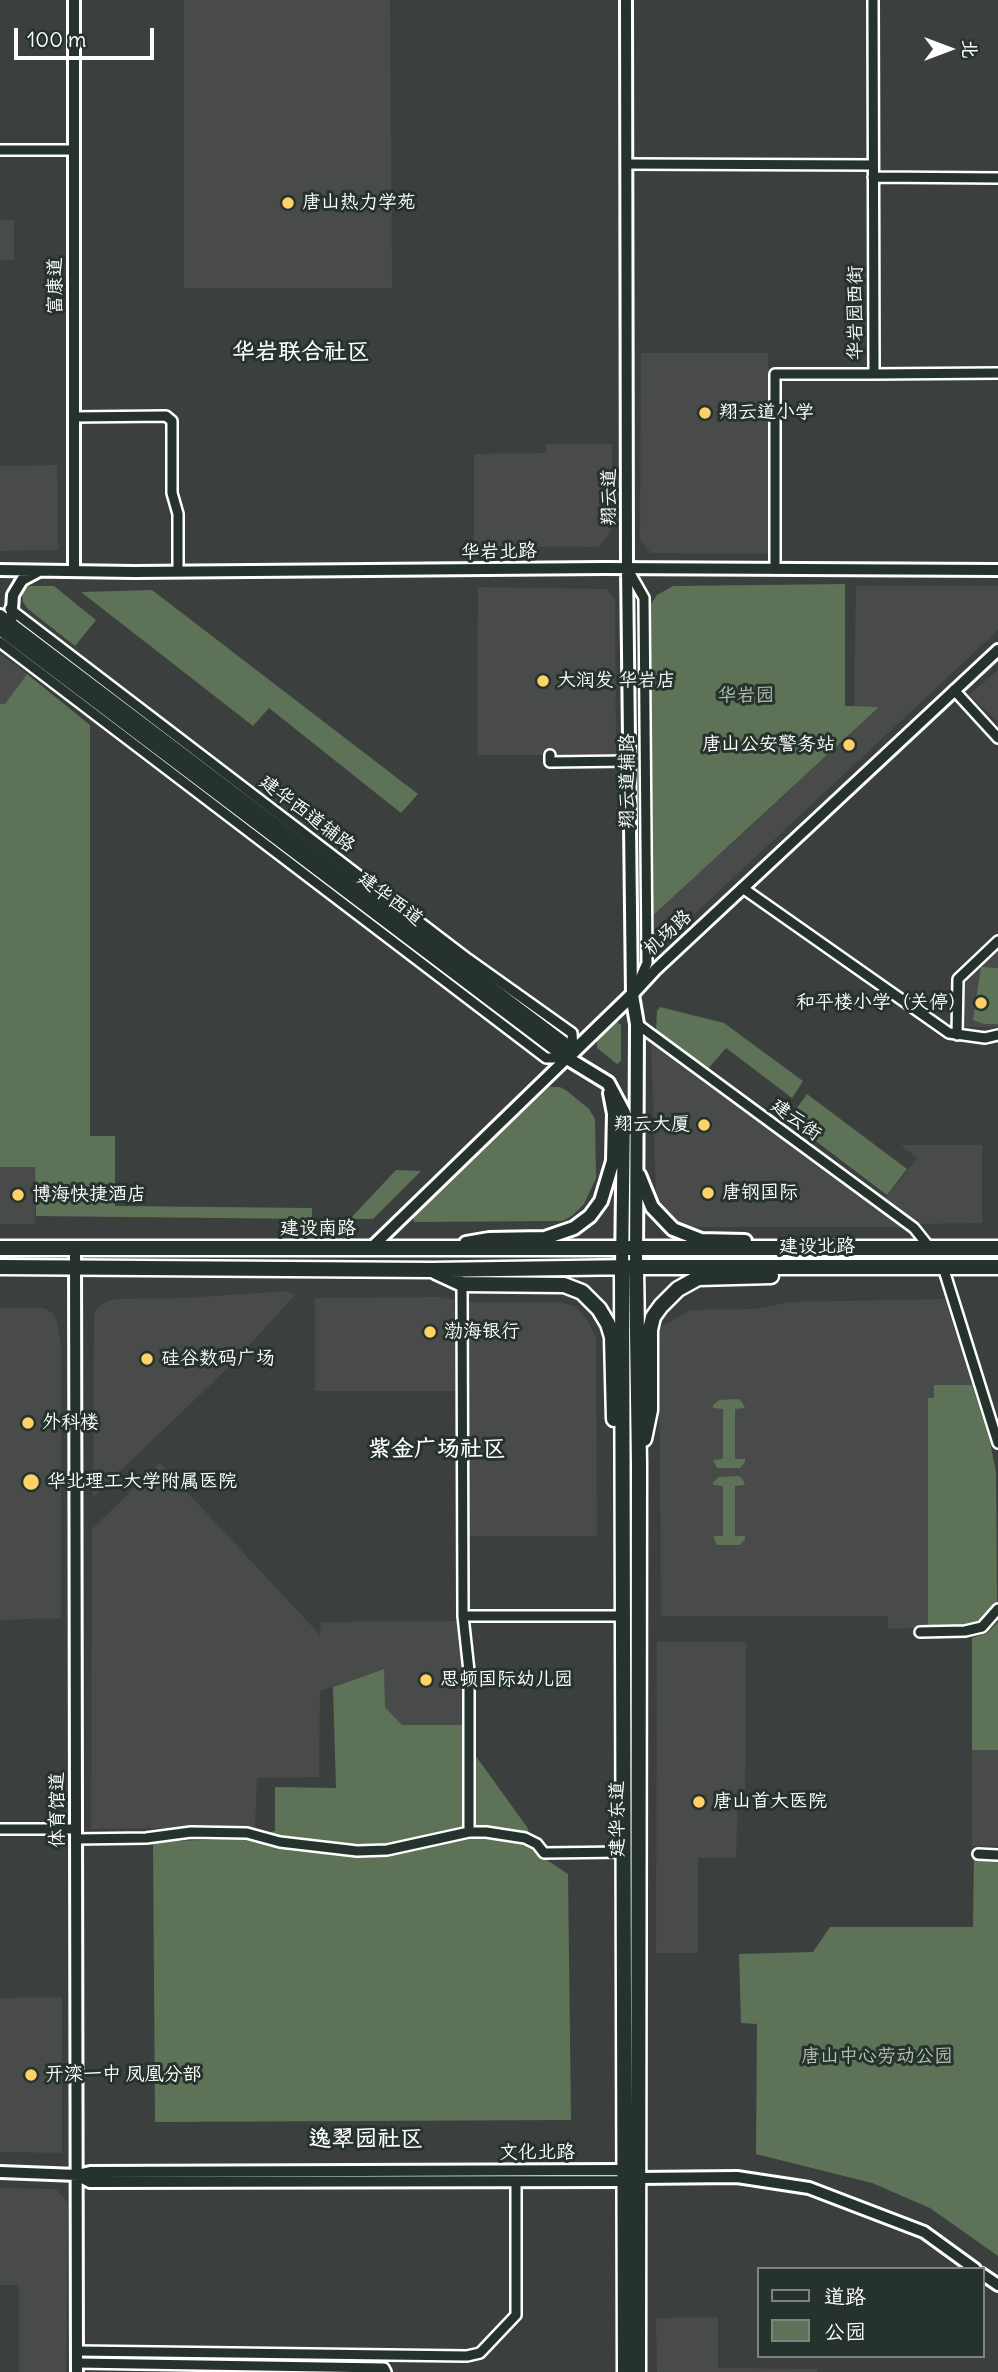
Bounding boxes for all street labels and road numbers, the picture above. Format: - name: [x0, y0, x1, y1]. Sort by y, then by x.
- street label: 富康道: [45, 258, 67, 314]
- street label: 华岩园西街: [845, 266, 867, 360]
- street label: 翔云道: [599, 469, 621, 525]
- street label: 华岩北路: [461, 540, 537, 564]
- street label: 翔云道辅路: [617, 734, 639, 828]
- street label: 建华西道辅路: [255, 771, 359, 857]
- street label: 建华西道: [353, 867, 427, 931]
- street label: 机场路: [639, 905, 697, 961]
- street label: 建云街: [766, 1094, 826, 1146]
- street label: 建设南路: [280, 1218, 356, 1240]
- street label: 建设北路: [779, 1236, 855, 1258]
- street label: 体育馆道: [47, 1772, 69, 1848]
- street label: 建华东道: [607, 1781, 629, 1857]
- street label: 文化北路: [499, 2142, 575, 2164]

